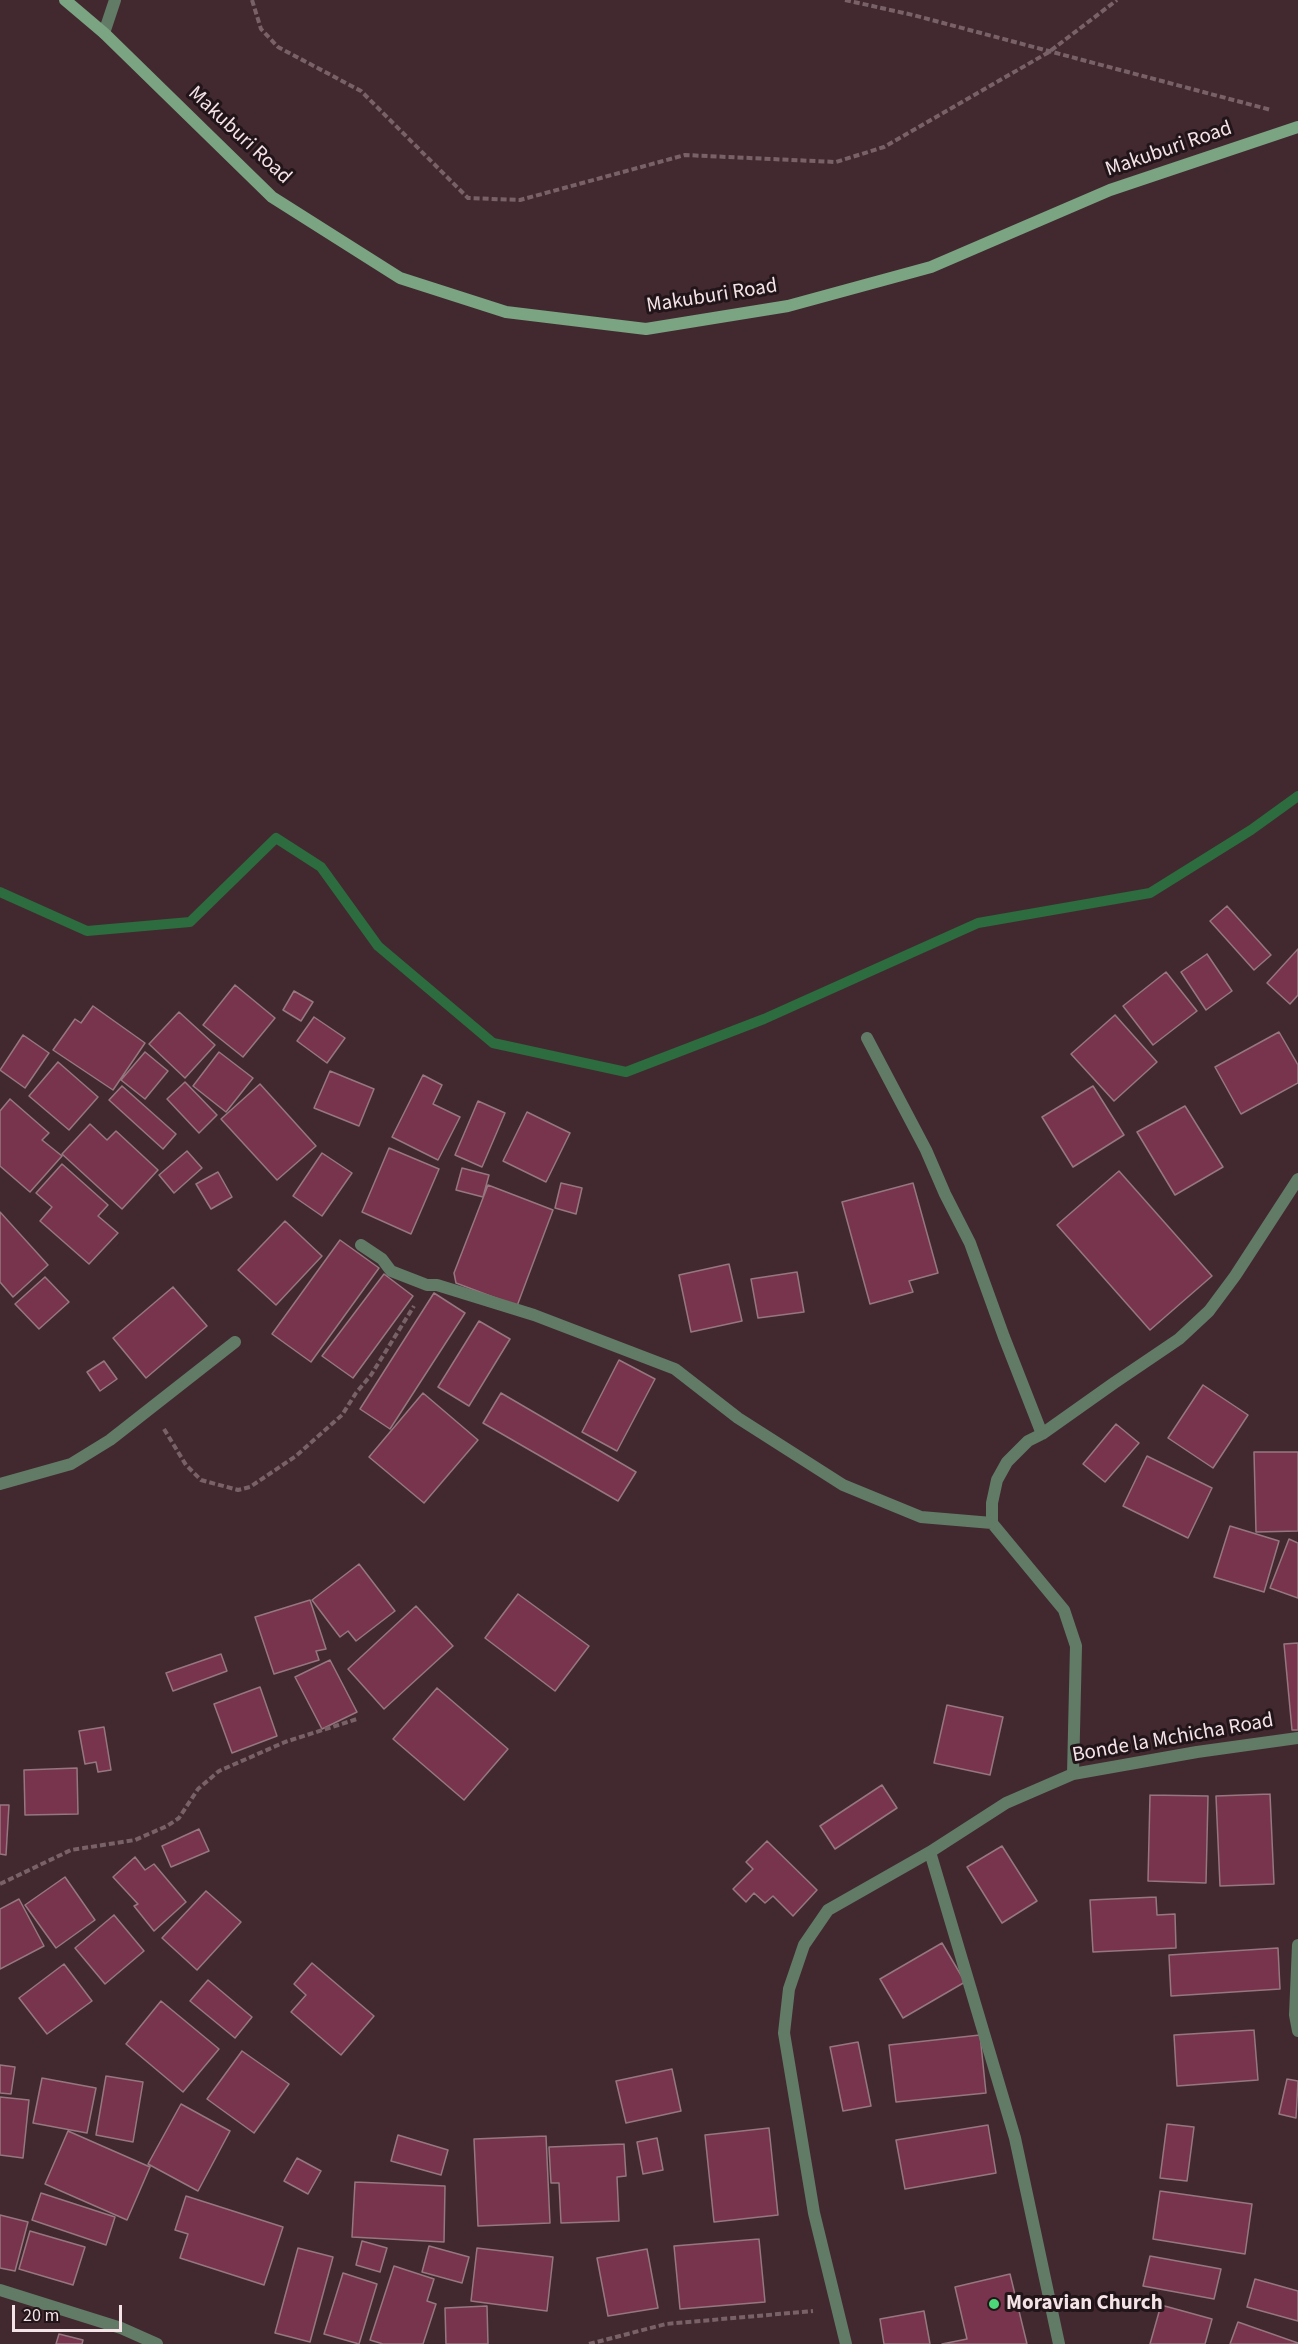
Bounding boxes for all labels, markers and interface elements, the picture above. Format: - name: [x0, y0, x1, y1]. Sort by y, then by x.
- street label: Makuburi Road: [182, 82, 296, 190]
- street label: Makuburi Road: [1102, 117, 1236, 183]
- street label: Makuburi Road: [645, 274, 779, 320]
- street label: Bonde la Mchicha Road: [1070, 1709, 1276, 1769]
- place label: Moravian Church: [1006, 2291, 1163, 2317]
- scale bar: [15, 2293, 124, 2331]
- marker: Moravian Church: [987, 2297, 1001, 2311]
- text: 20 m: [23, 2303, 59, 2328]

